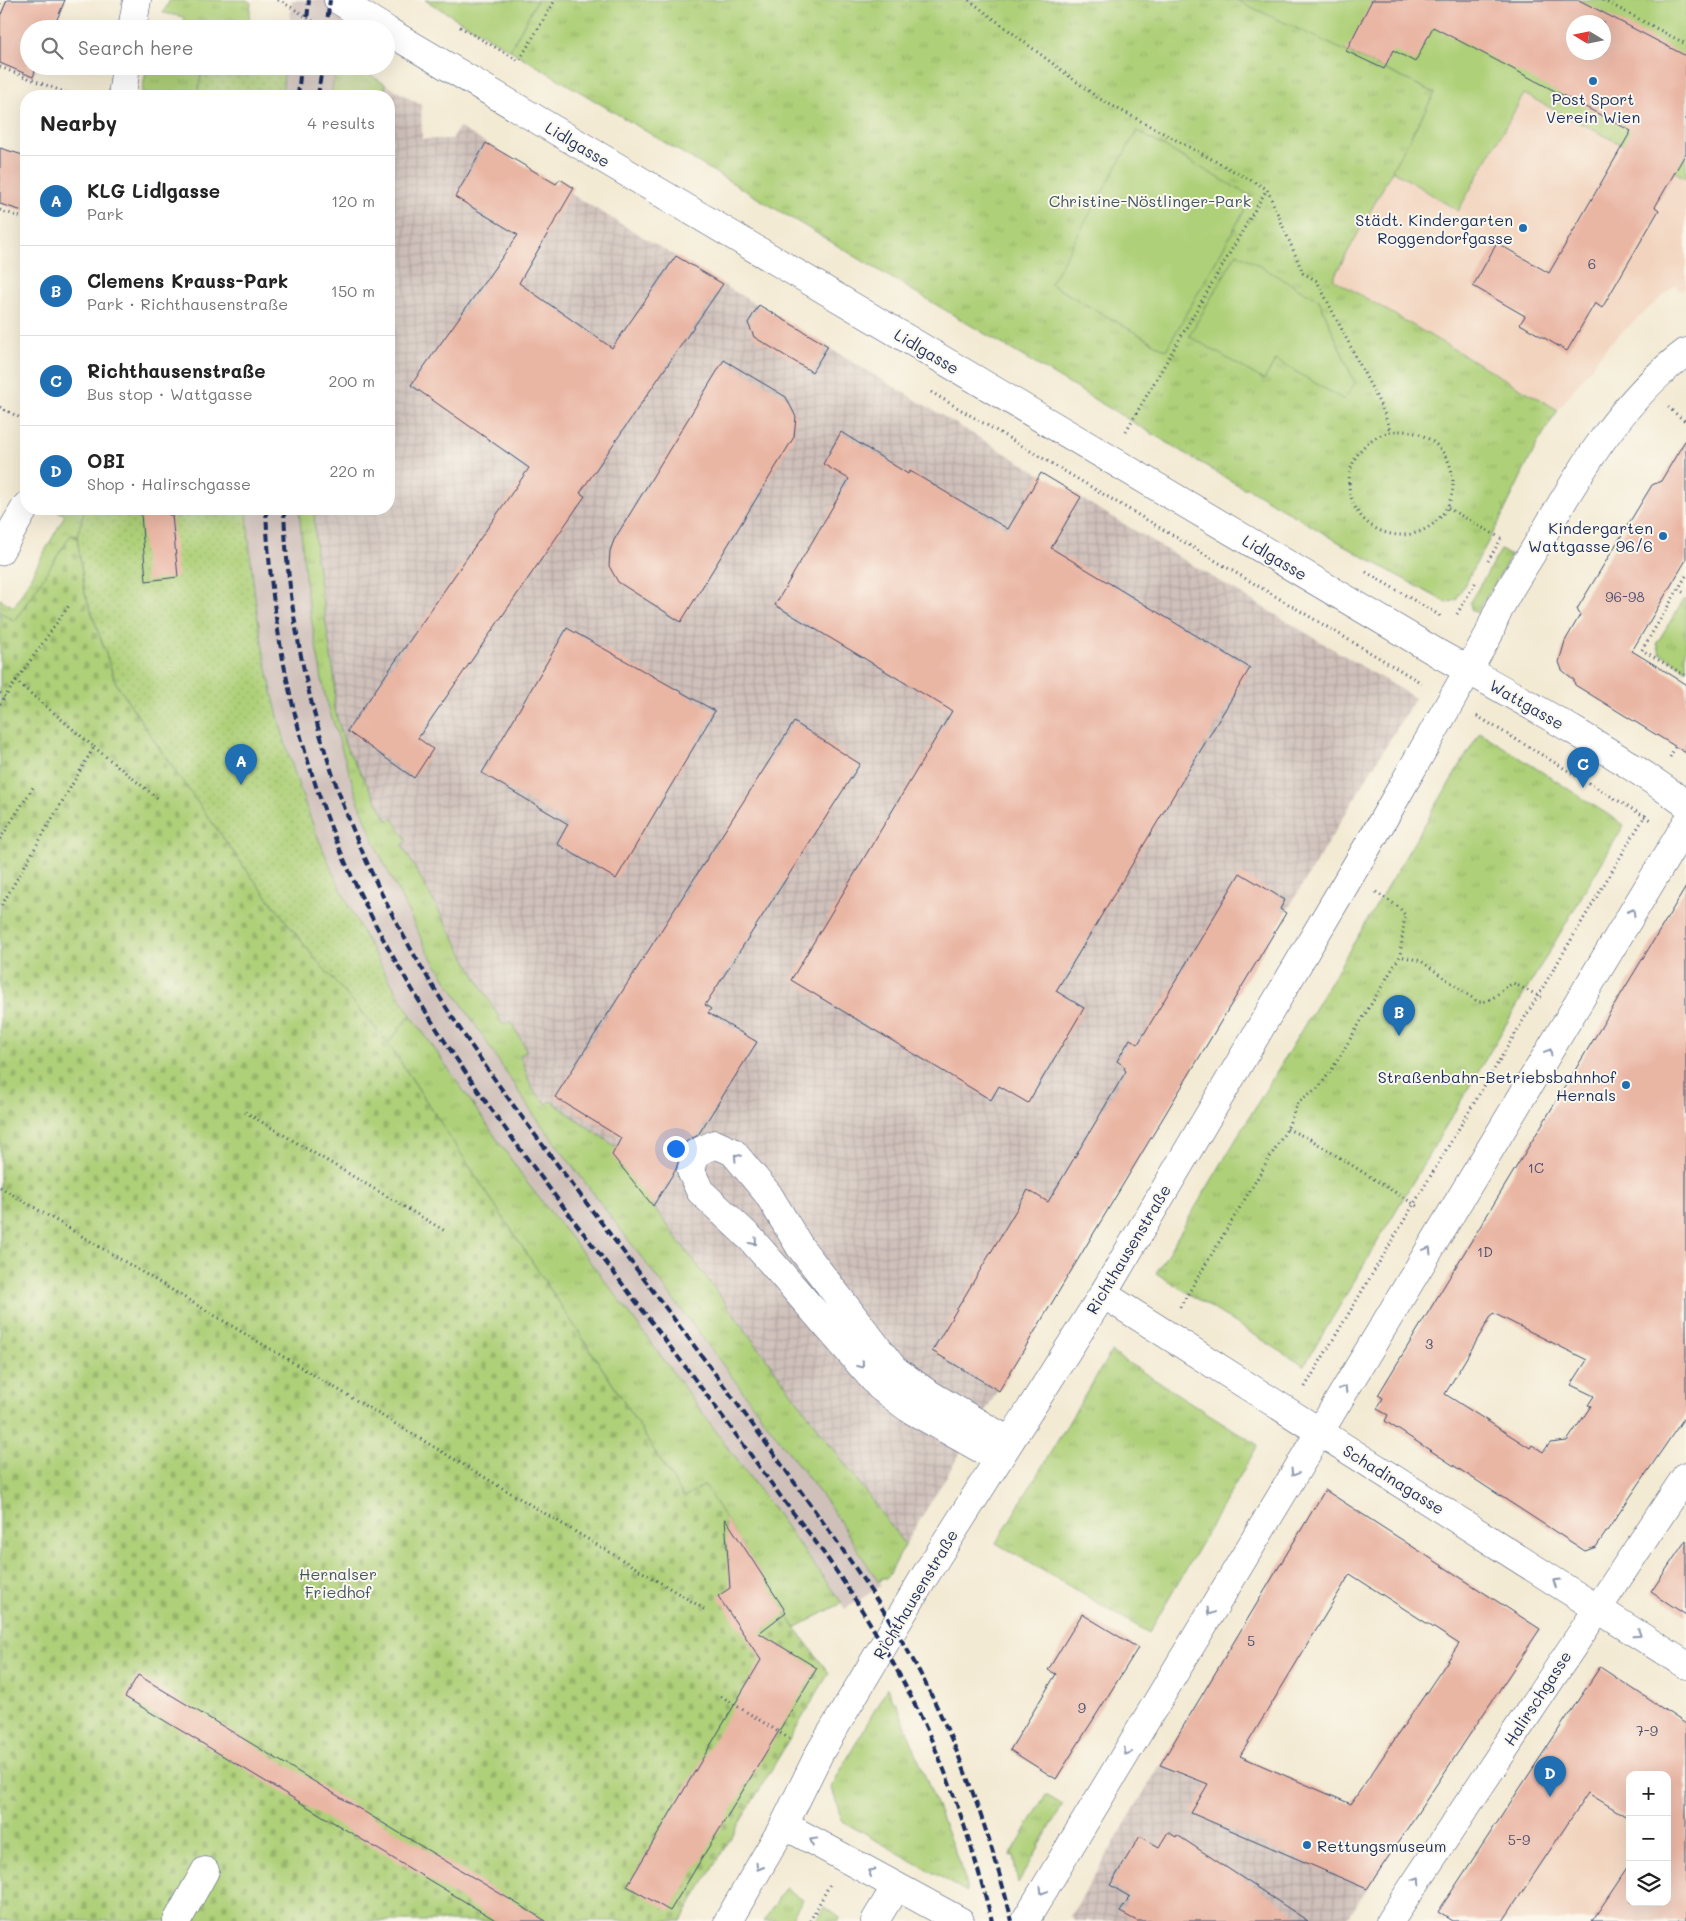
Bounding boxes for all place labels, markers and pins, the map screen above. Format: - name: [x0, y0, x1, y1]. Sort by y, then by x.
- marker: Post Sport Verein Wien: [1587, 75, 1599, 87]
- place label: Post Sport Verein Wien: [1546, 88, 1640, 127]
- place label: Städt. Kindergarten Roggendorfgasse: [1355, 209, 1513, 248]
- marker: Städt. Kindergarten Roggendorfgasse: [1517, 222, 1529, 234]
- place label: Kindergarten Wattgasse 96/6: [1528, 517, 1653, 556]
- marker: Kindergarten Wattgasse 96/6: [1657, 530, 1669, 542]
- pin: A: [225, 744, 257, 785]
- pin: C: [1567, 747, 1599, 788]
- pin: B: [1383, 995, 1415, 1036]
- place label: Straßenbahn-Betriebsbahnhof Hernals: [1378, 1066, 1617, 1105]
- marker: Straßenbahn-Betriebsbahnhof Hernals: [1620, 1079, 1632, 1091]
- pin: D: [1534, 1756, 1566, 1797]
- place label: Rettungsmuseum: [1317, 1835, 1447, 1856]
- marker: Rettungsmuseum: [1301, 1839, 1313, 1851]

